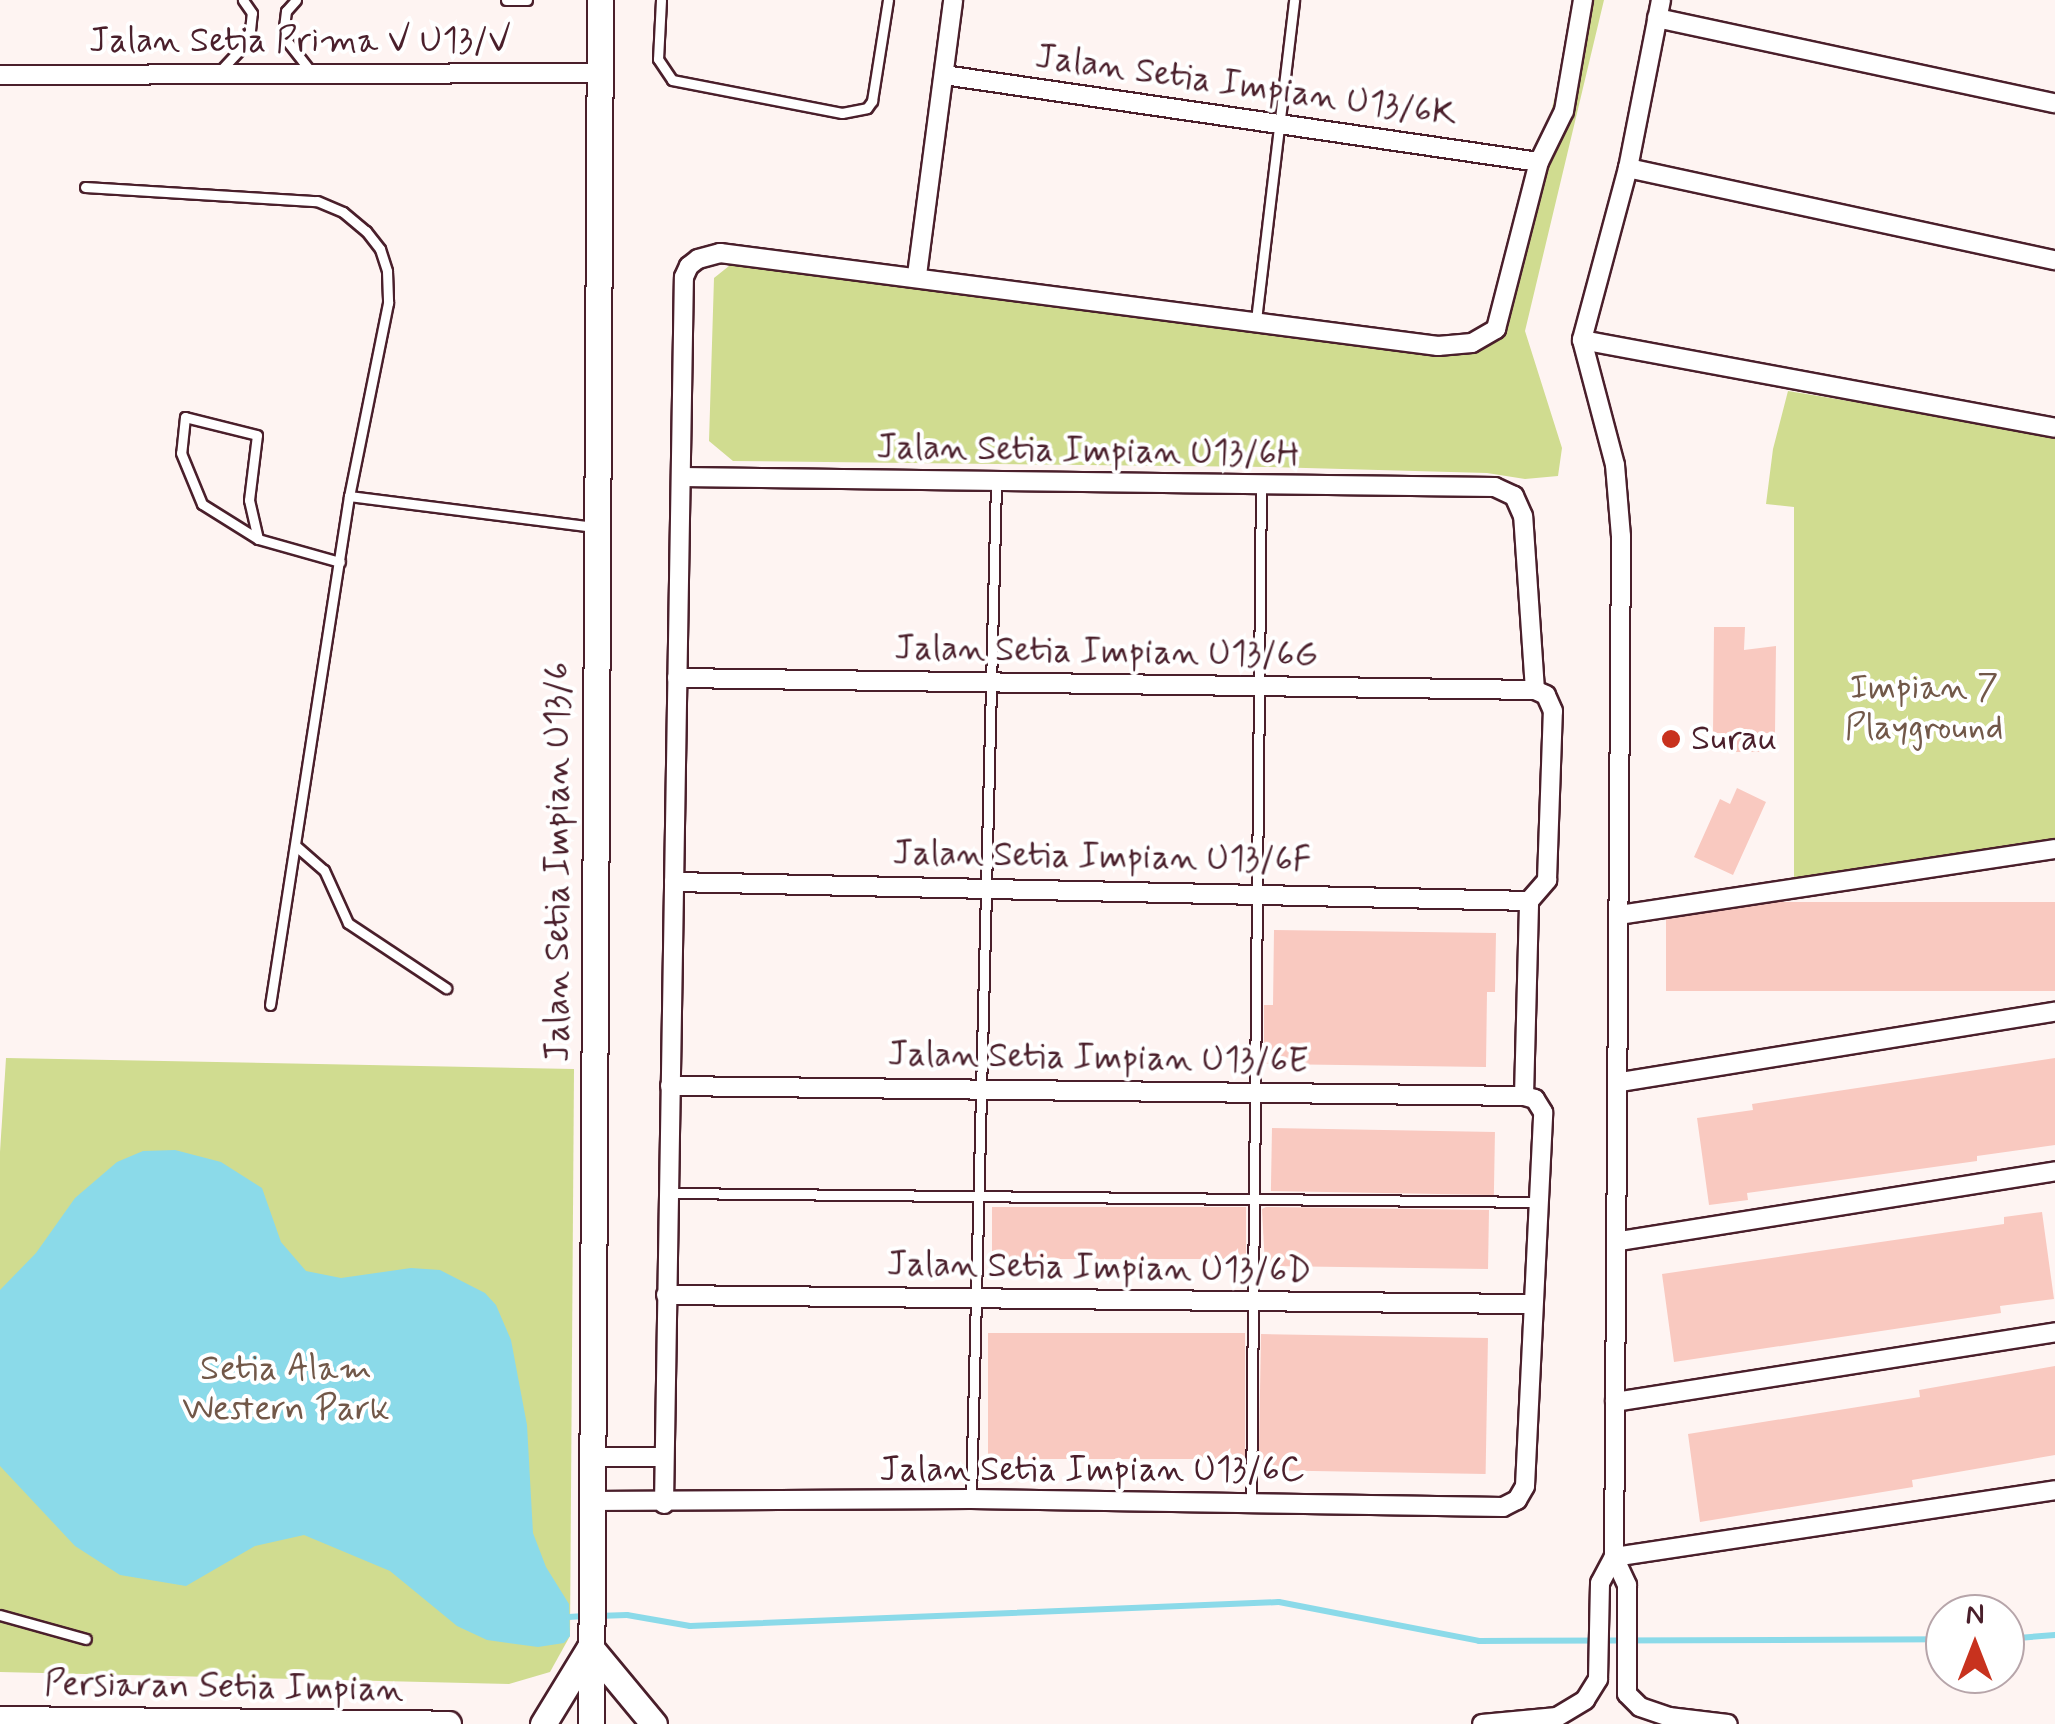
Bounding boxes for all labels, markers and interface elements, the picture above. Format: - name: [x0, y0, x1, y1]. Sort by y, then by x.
- street label: Jalan Setia Prima V U13/V: [91, 20, 509, 62]
- street label: Jalan Setia Impian U13/6K: [1032, 36, 1460, 136]
- street label: Jalan Setia Impian U13/6H: [876, 426, 1300, 476]
- street label: Jalan Setia Impian U13/6G: [894, 627, 1318, 677]
- street label: Jalan Setia Impian U13/6: [537, 661, 579, 1063]
- park label: Impian 7 Playground: [1845, 667, 2003, 749]
- place label: Surau: [1691, 718, 1777, 760]
- marker: Surau: [1660, 728, 1682, 750]
- street label: Jalan Setia Impian U13/6F: [892, 832, 1312, 882]
- street label: Jalan Setia Impian U13/6E: [887, 1033, 1309, 1083]
- street label: Jalan Setia Impian U13/6D: [886, 1243, 1312, 1293]
- park label: Setia Alam Western Park: [185, 1348, 387, 1430]
- street label: Jalan Setia Impian U13/6C: [879, 1449, 1305, 1491]
- north arrow: [1925, 1594, 2025, 1694]
- text: N: [1966, 1597, 1984, 1634]
- street label: Persiaran Setia Impian: [44, 1663, 404, 1711]

